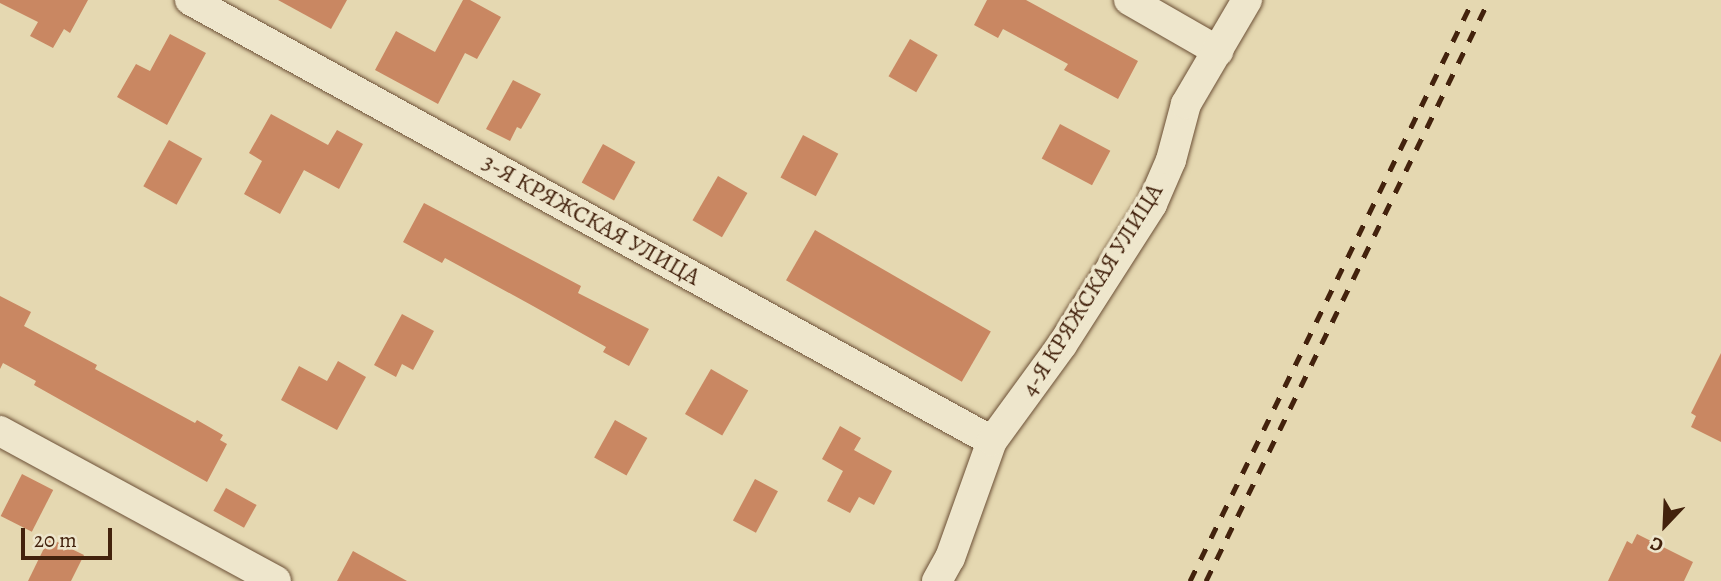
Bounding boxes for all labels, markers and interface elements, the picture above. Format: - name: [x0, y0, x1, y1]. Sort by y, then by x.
- street label: 3-Я КРЯЖСКАЯ УЛИЦА: [477, 148, 705, 292]
- street label: 4-Я КРЯЖСКАЯ УЛИЦА: [1015, 178, 1169, 402]
- north arrow: [1630, 490, 1700, 560]
- scale bar: [24, 514, 116, 558]
- text: 20 m: [34, 526, 77, 554]
- text: С: [1646, 530, 1667, 559]

